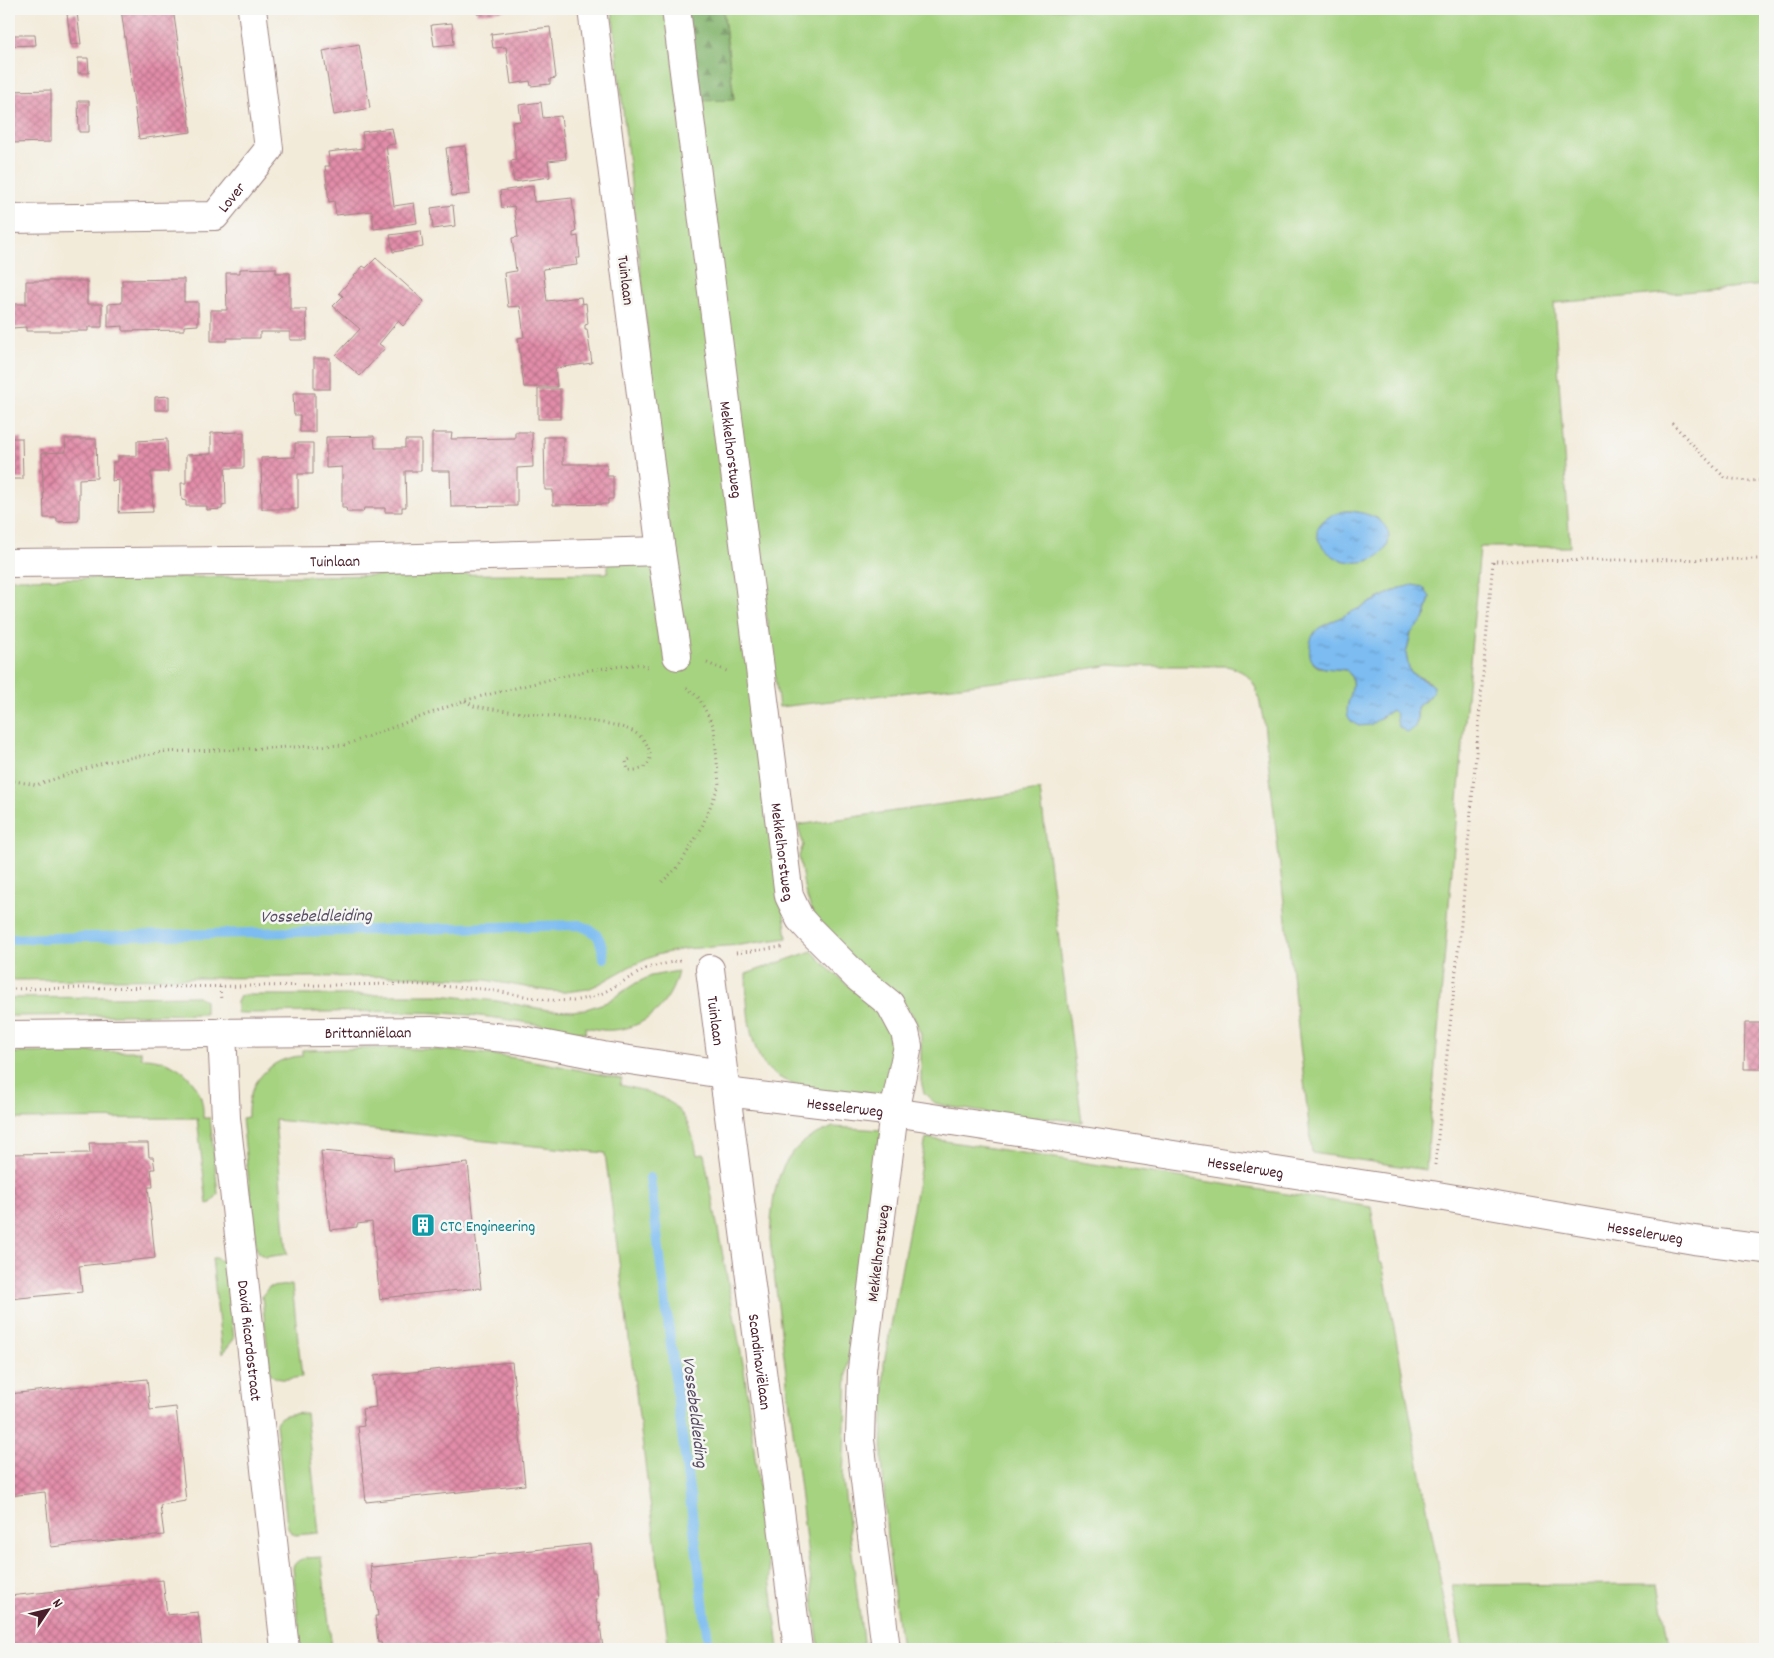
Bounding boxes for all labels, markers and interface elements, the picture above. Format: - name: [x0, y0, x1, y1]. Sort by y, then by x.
- street label: Lover: [213, 178, 252, 218]
- street label: Tuinlaan: [610, 254, 639, 306]
- street label: Mekkelhorstweg: [712, 400, 747, 500]
- street label: Tuinlaan: [310, 551, 360, 574]
- street label: Mekkelhorstweg: [763, 802, 799, 905]
- water label: Vossebeldleiding: [260, 904, 373, 931]
- street label: Tuinlaan: [700, 995, 729, 1047]
- street label: Brittanniëlaan: [325, 1022, 411, 1046]
- street label: Hesselerweg: [805, 1093, 884, 1125]
- street label: Hesselerweg: [1205, 1151, 1285, 1186]
- street label: Mekkelhorstweg: [862, 1203, 897, 1303]
- building icon: CTC Engineering: [410, 1212, 436, 1238]
- place label: CTC Engineering: [440, 1216, 535, 1239]
- street label: Hesselerweg: [1605, 1216, 1685, 1252]
- street label: David Ricardostraat: [230, 1279, 266, 1403]
- street label: Scandinaviëlaan: [741, 1313, 776, 1411]
- water label: Vossebeldleiding: [674, 1355, 713, 1470]
- north arrow: [22, 1586, 72, 1636]
- text: N: [47, 1595, 67, 1612]

